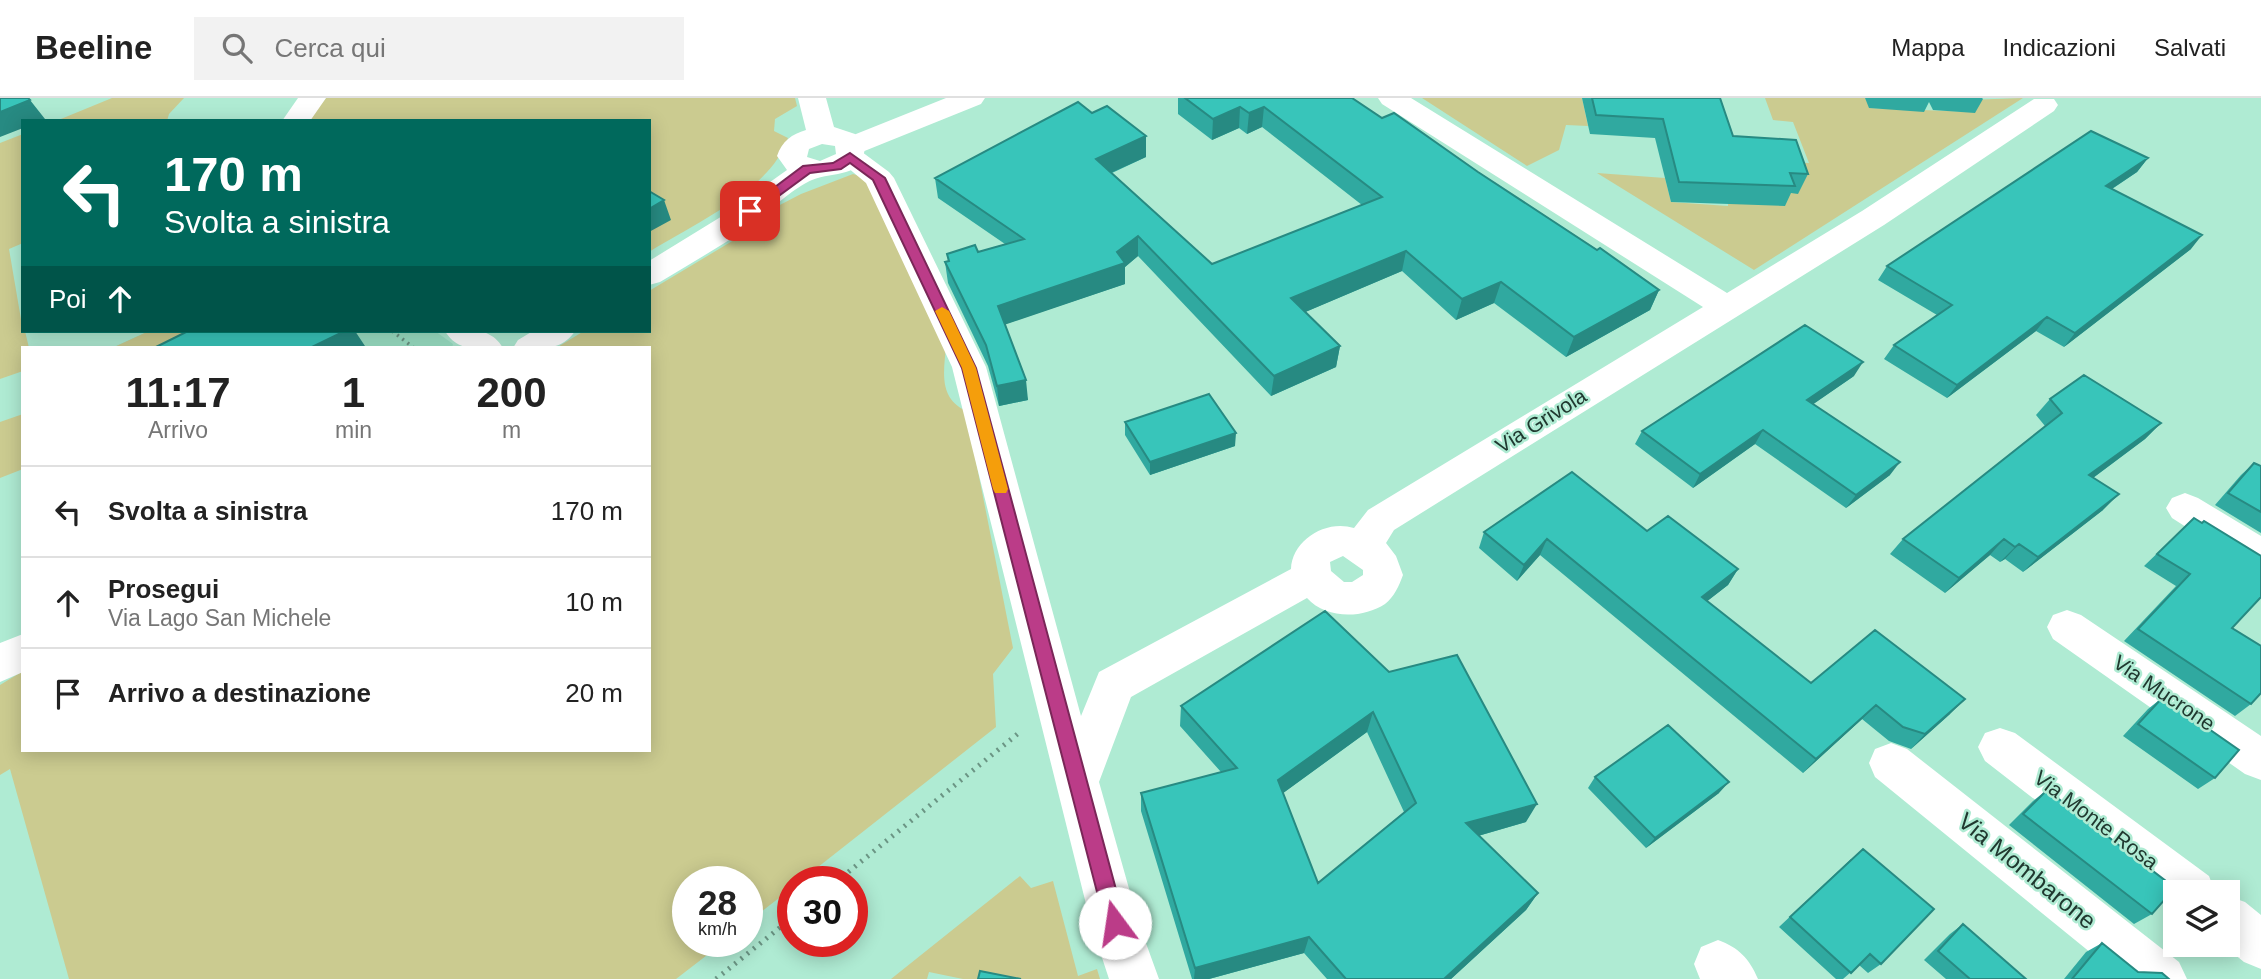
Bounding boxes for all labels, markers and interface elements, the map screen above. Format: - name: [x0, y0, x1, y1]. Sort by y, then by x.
- search box: [194, 17, 684, 80]
- text: Beeline: [35, 29, 152, 66]
- icon: search: [218, 29, 256, 67]
- text: Cerca qui: [274, 33, 386, 63]
- text: Mappa: [1891, 34, 1965, 61]
- text: Indicazioni: [2003, 34, 2116, 61]
- text: Salvati: [2154, 34, 2226, 61]
- icon: left: [49, 147, 140, 238]
- text: 170 m: [164, 147, 303, 201]
- pin: [720, 181, 780, 241]
- icon: arrive: [731, 192, 769, 230]
- text: Svolta a sinistra: [164, 204, 390, 240]
- icon: ahead: [101, 280, 139, 318]
- text: Poi: [49, 284, 87, 314]
- text: 11:17: [125, 369, 231, 416]
- text: 1: [342, 369, 365, 416]
- text: 200: [476, 369, 547, 416]
- street label: Via Grivola: [1491, 384, 1590, 457]
- text: Arrivo: [148, 417, 208, 443]
- text: min: [335, 417, 372, 443]
- text: m: [502, 417, 521, 443]
- icon: left: [49, 493, 87, 531]
- text: Svolta a sinistra: [108, 496, 307, 526]
- text: 170 m: [551, 496, 623, 526]
- text: Prosegui: [108, 574, 219, 604]
- icon: ahead: [49, 584, 87, 622]
- text: 10 m: [565, 587, 623, 617]
- text: Via Lago San Michele: [108, 605, 331, 631]
- street label: Via Mucrone: [2109, 650, 2219, 735]
- icon: arrive: [49, 675, 87, 713]
- text: Arrivo a destinazione: [108, 678, 371, 708]
- text: 20 m: [565, 678, 623, 708]
- street label: Via Monte Rosa: [2030, 766, 2163, 874]
- street label: Via Mombarone: [1953, 807, 2101, 934]
- speed limit sign: 30: [777, 866, 868, 957]
- map controls: [2163, 880, 2240, 957]
- button: layers: [2163, 880, 2240, 957]
- text: 28: [698, 883, 737, 922]
- position arrow: [1078, 886, 1152, 960]
- text: km/h: [698, 919, 737, 939]

